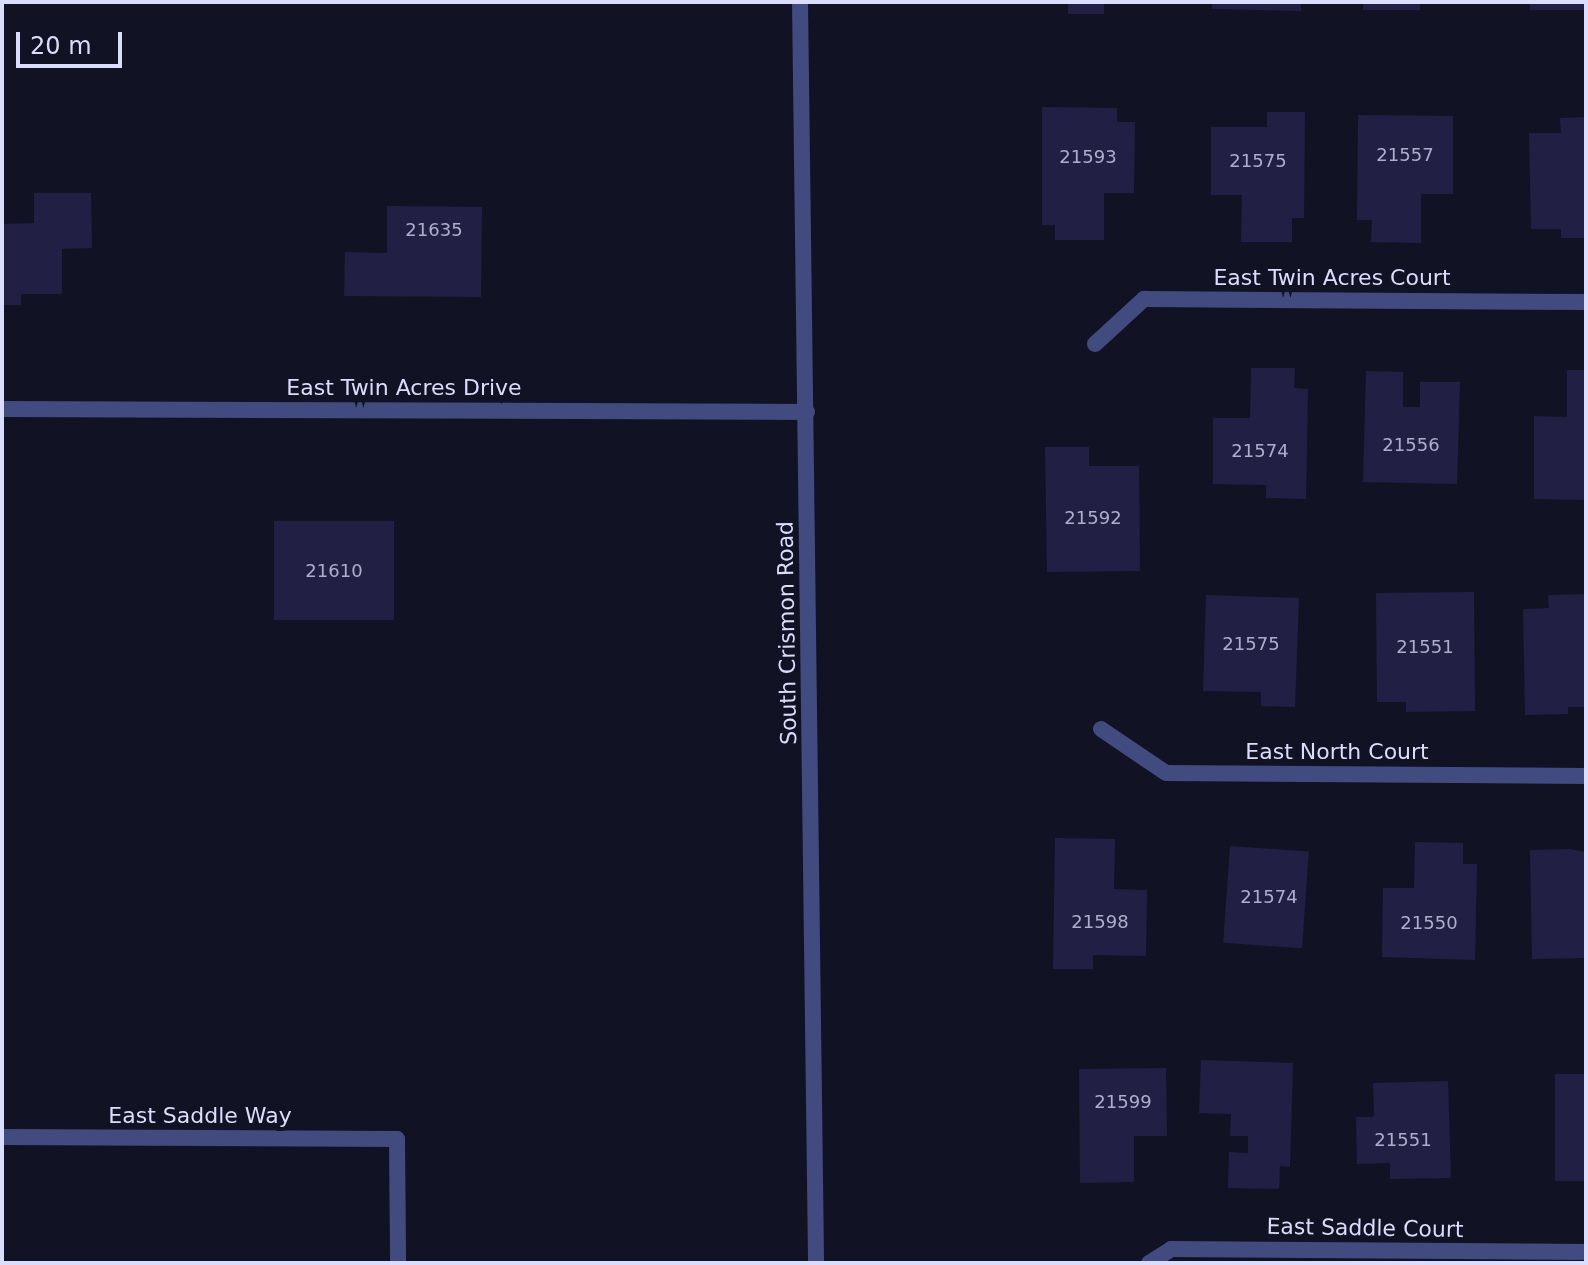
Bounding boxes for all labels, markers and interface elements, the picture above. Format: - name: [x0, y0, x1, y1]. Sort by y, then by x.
- scale bar: [20, 16, 126, 66]
- text: 20 m: [30, 32, 92, 60]
- house number: 21557: [1376, 144, 1434, 166]
- house number: 21593: [1059, 146, 1117, 168]
- house number: 21575: [1229, 150, 1287, 172]
- house number: 21635: [405, 219, 463, 241]
- street label: East Twin Acres Court: [1213, 265, 1451, 291]
- street label: East Twin Acres Drive: [286, 375, 522, 401]
- house number: 21556: [1382, 434, 1440, 456]
- house number: 21574: [1231, 440, 1289, 462]
- house number: 21592: [1064, 507, 1122, 529]
- street label: South Crismon Road: [772, 521, 802, 745]
- house number: 21610: [305, 560, 363, 582]
- house number: 21575: [1222, 633, 1280, 655]
- house number: 21551: [1396, 636, 1454, 658]
- street label: East North Court: [1245, 739, 1429, 765]
- house number: 21574: [1240, 886, 1298, 908]
- house number: 21598: [1071, 911, 1129, 933]
- house number: 21550: [1400, 912, 1458, 934]
- house number: 21599: [1094, 1091, 1152, 1113]
- street label: East Saddle Way: [108, 1103, 292, 1129]
- house number: 21551: [1374, 1129, 1432, 1151]
- street label: East Saddle Court: [1266, 1213, 1464, 1243]

